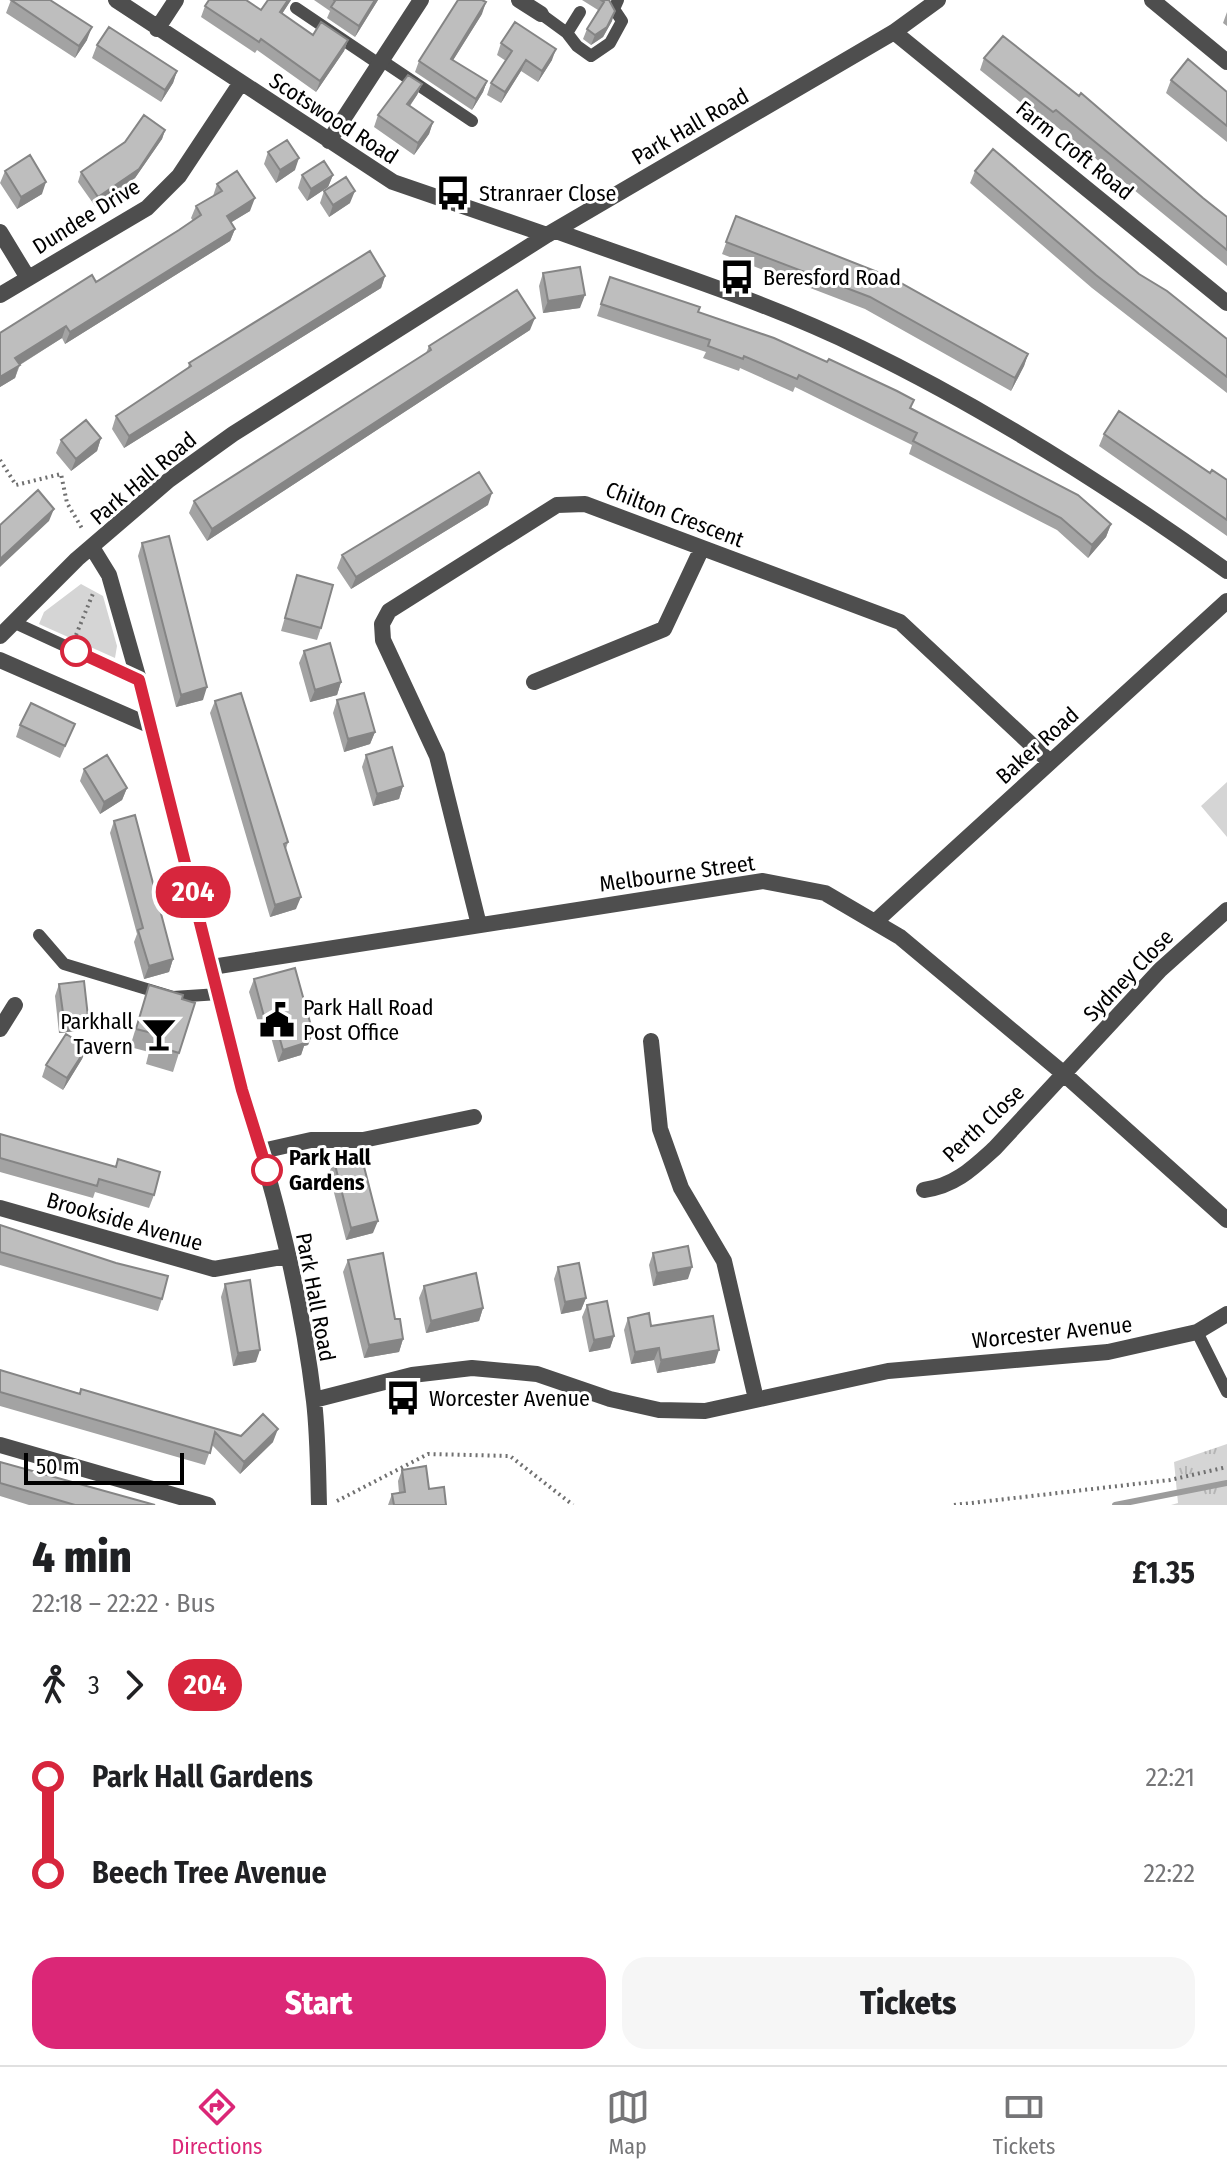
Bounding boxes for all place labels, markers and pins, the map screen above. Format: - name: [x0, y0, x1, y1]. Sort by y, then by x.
- bus stop icon: Stranraer Close: [434, 174, 472, 212]
- place label: Stranraer Close: [479, 180, 616, 207]
- bus stop icon: Beresford Road: [718, 258, 756, 296]
- place label: Beresford Road: [763, 264, 901, 291]
- unlabelled marker: [61, 636, 91, 666]
- place label: Park Hall Road Post Office: [303, 994, 434, 1046]
- public building icon: Park Hall Road Post Office: [258, 1001, 296, 1039]
- place label: Parkhall Tavern: [60, 1008, 133, 1060]
- bar icon: Parkhall Tavern: [140, 1015, 178, 1053]
- place label: Park Hall Gardens: [289, 1144, 372, 1196]
- marker: Park Hall Gardens: [252, 1155, 282, 1185]
- bus stop icon: Worcester Avenue: [384, 1379, 422, 1417]
- place label: Worcester Avenue: [429, 1385, 590, 1412]

